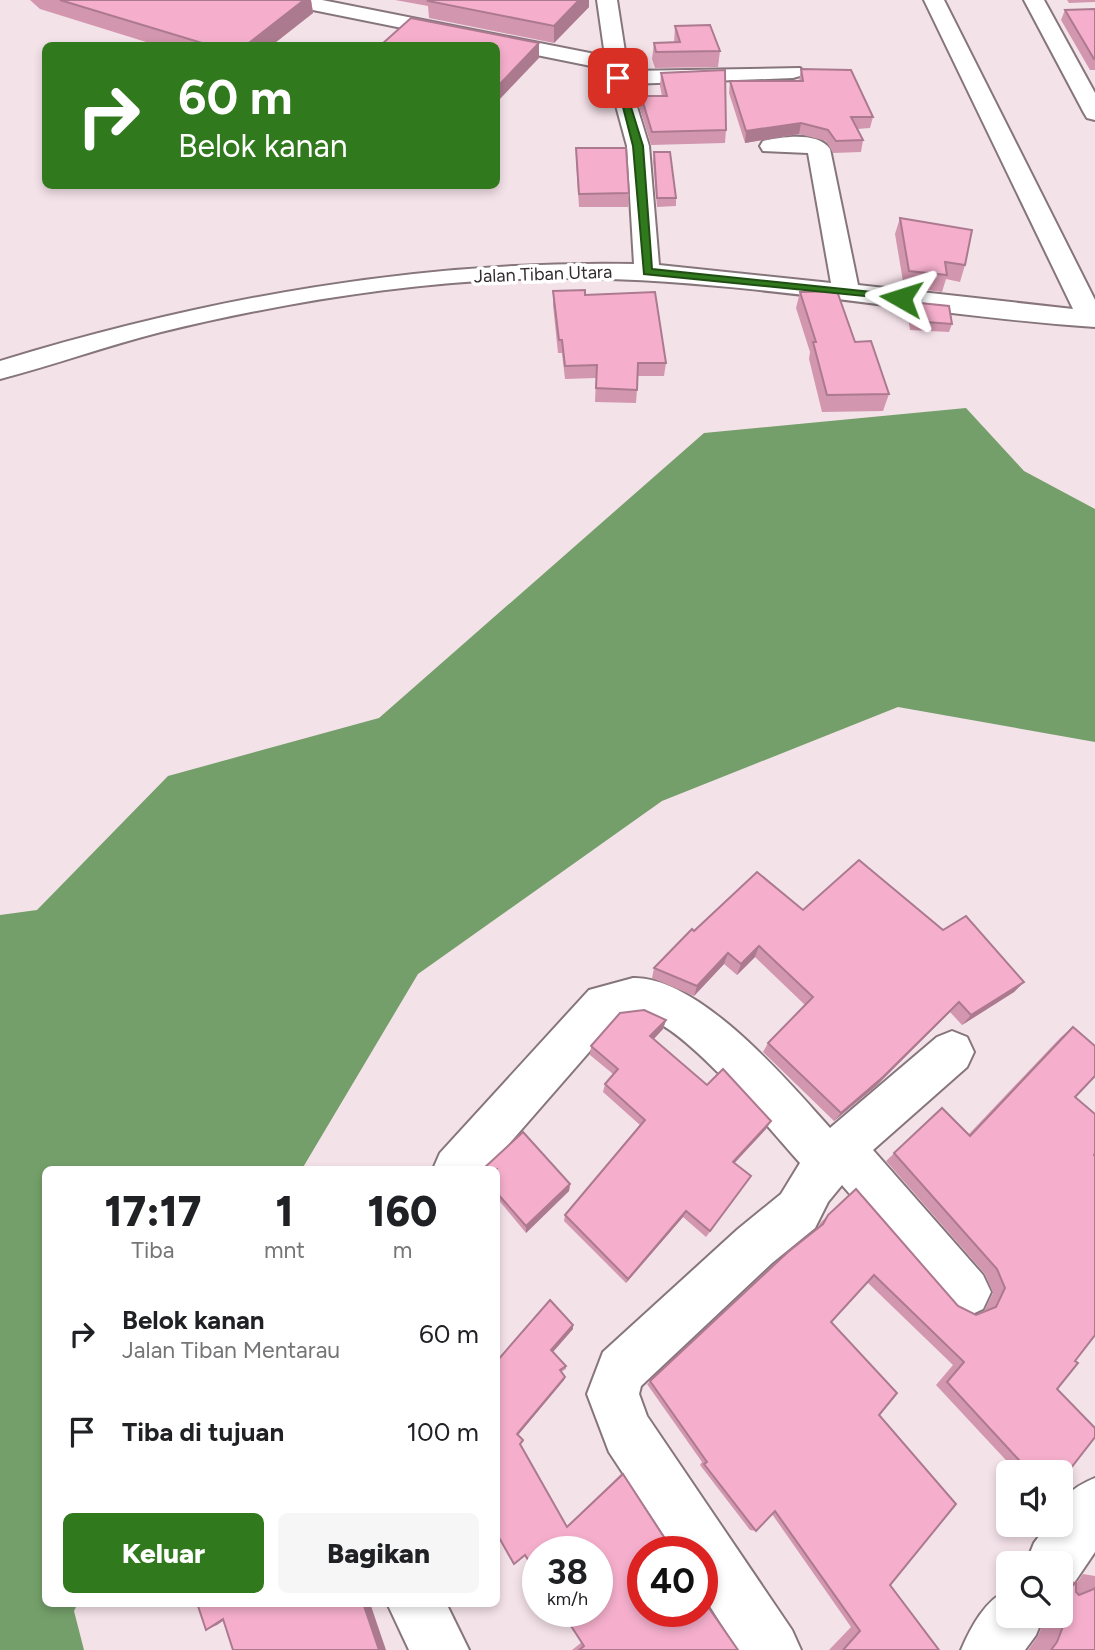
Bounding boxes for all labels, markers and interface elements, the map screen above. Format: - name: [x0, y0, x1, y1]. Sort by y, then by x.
- pin: [588, 48, 648, 108]
- icon: arrive: [599, 59, 637, 97]
- text: 60 m: [178, 67, 293, 126]
- icon: right: [63, 70, 154, 161]
- text: Belok kanan: [178, 127, 348, 165]
- street label: Jalan Tiban Utara: [473, 261, 613, 287]
- position arrow: [864, 261, 938, 335]
- text: 17:17: [105, 1186, 201, 1237]
- text: 1: [275, 1186, 293, 1237]
- text: 160: [368, 1186, 437, 1237]
- text: Tiba: [131, 1236, 175, 1264]
- text: mnt: [264, 1236, 305, 1264]
- text: m: [393, 1236, 412, 1264]
- text: Belok kanan: [122, 1304, 265, 1336]
- icon: right: [63, 1315, 101, 1353]
- text: 60 m: [419, 1318, 479, 1350]
- text: Jalan Tiban Mentarau: [122, 1336, 340, 1364]
- icon: arrive: [63, 1413, 101, 1451]
- text: Tiba di tujuan: [122, 1416, 284, 1448]
- text: 100 m: [406, 1416, 479, 1448]
- map controls: [996, 1460, 1073, 1628]
- button: sound: [996, 1460, 1073, 1537]
- button: Keluar: [63, 1513, 264, 1593]
- button: Bagikan: [278, 1513, 479, 1593]
- speed limit sign: 40: [627, 1536, 718, 1627]
- text: 38: [547, 1551, 588, 1593]
- button: search: [996, 1551, 1073, 1628]
- text: km/h: [547, 1588, 588, 1610]

